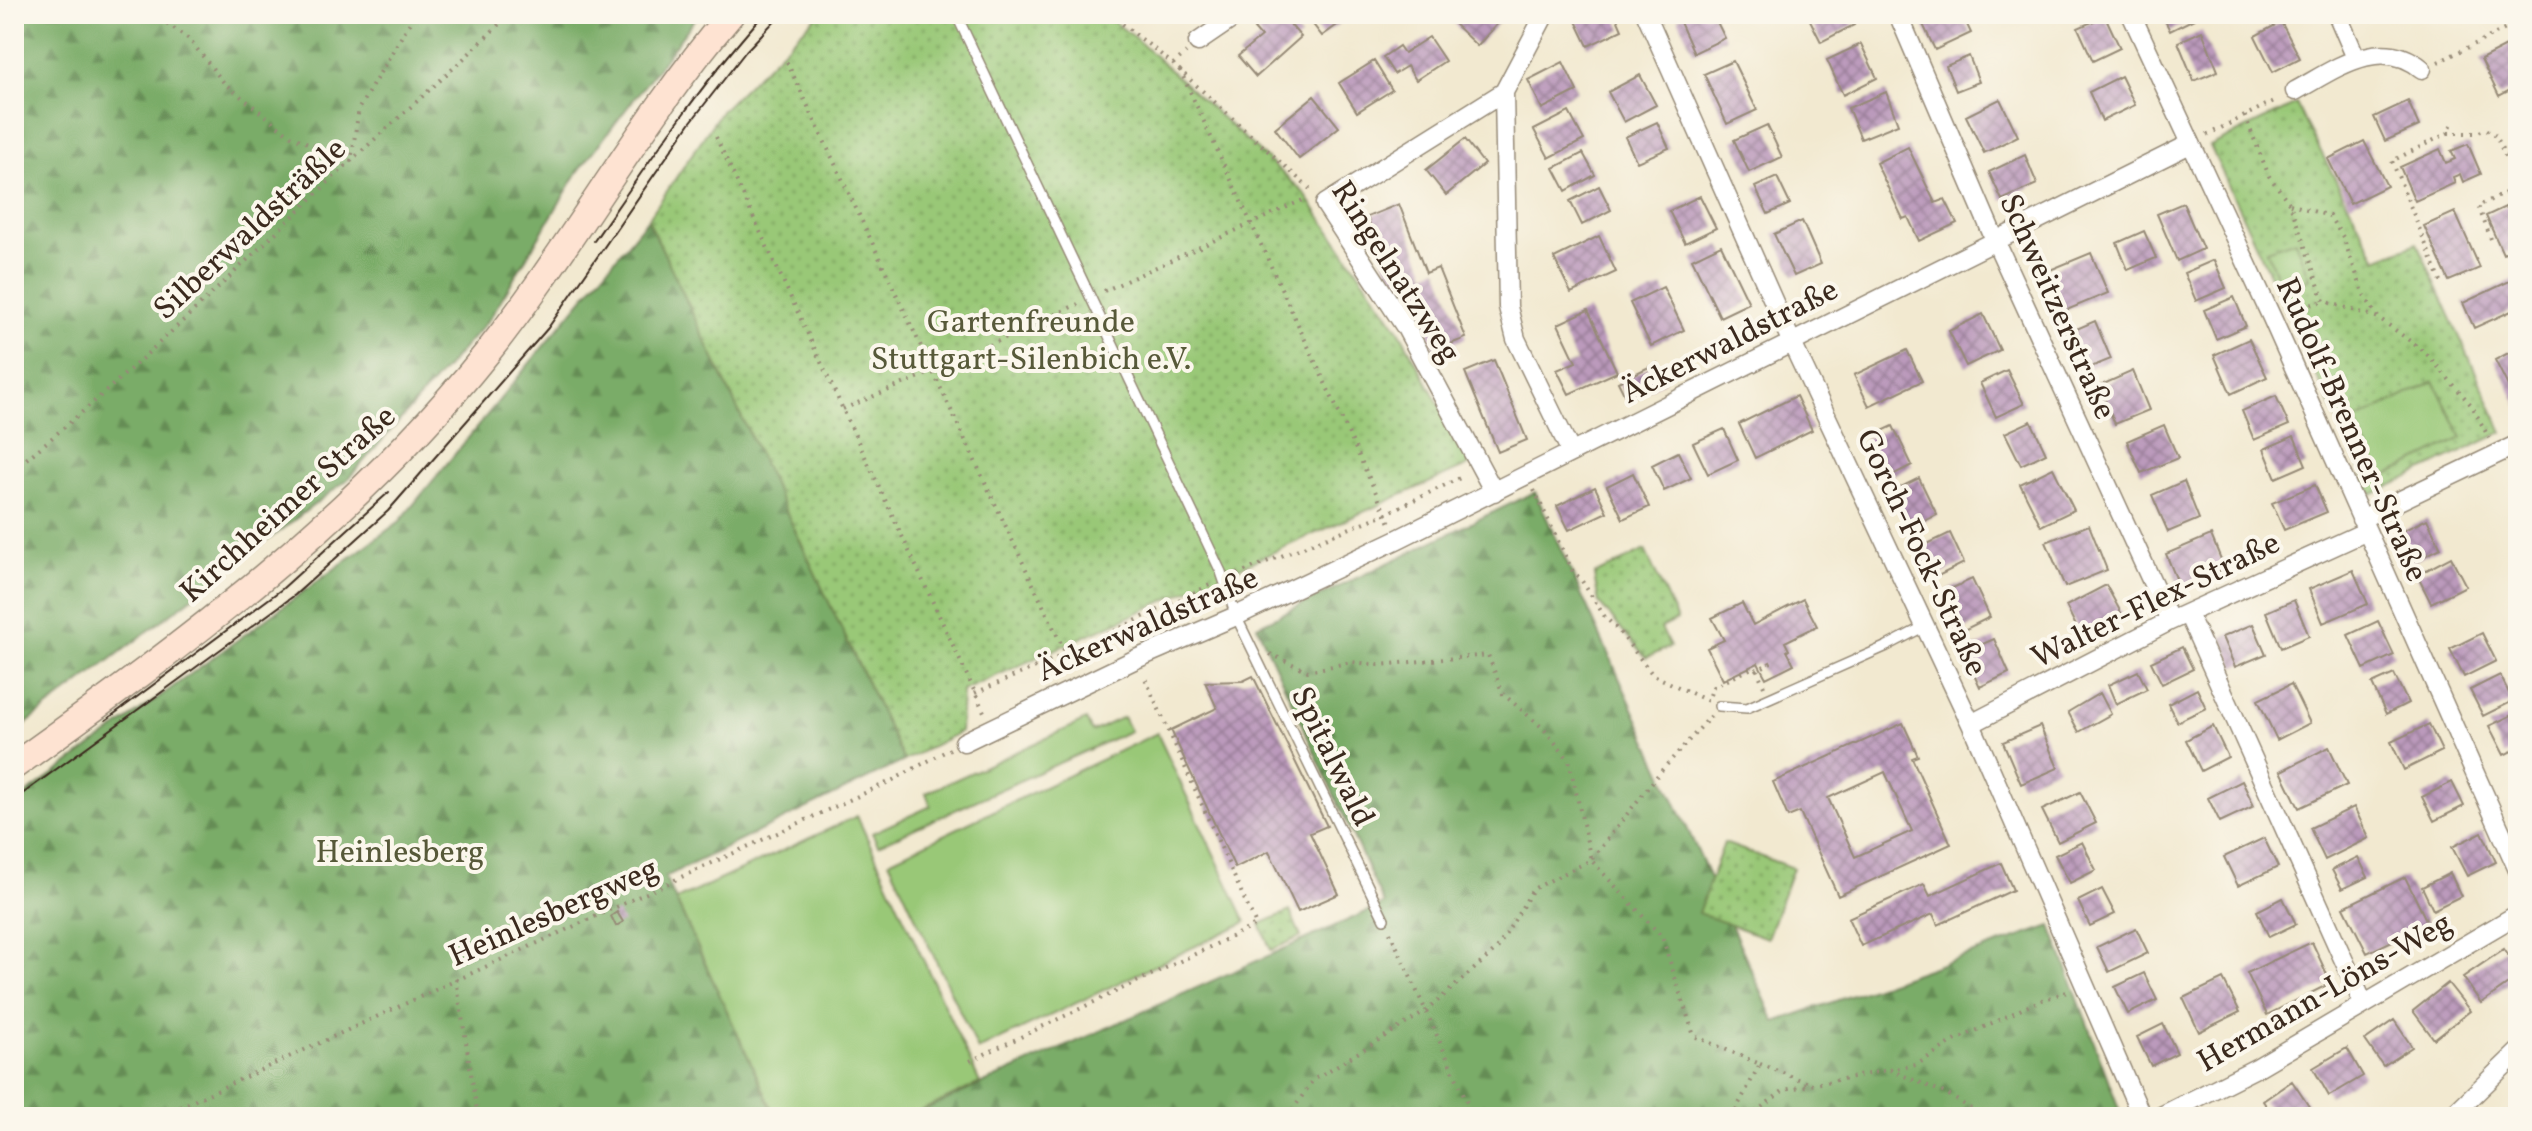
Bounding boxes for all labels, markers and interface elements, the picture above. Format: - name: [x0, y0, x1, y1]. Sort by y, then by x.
- street label: Silberwaldsträßle: [145, 129, 357, 331]
- street label: Ringelnatzweg: [1319, 173, 1470, 372]
- street label: Schweitzerstraße: [1987, 187, 2126, 427]
- street label: Äckerwaldstraße: [1614, 269, 1846, 416]
- street label: Rudolf-Brenner-Straße: [2263, 271, 2437, 589]
- park label: Gartenfreunde Stuttgart-Silenbich e.V.: [871, 302, 1191, 383]
- street label: Kirchheimer Straße: [171, 396, 407, 614]
- street label: Gorch-Fock-Straße: [1844, 423, 1997, 684]
- street label: Walter-Flex-Straße: [2025, 522, 2288, 681]
- street label: Äckerwaldstraße: [1031, 557, 1266, 694]
- street label: Spitalwald: [1278, 680, 1384, 835]
- park label: Heinlesberg: [316, 832, 484, 876]
- street label: Heinlesbergweg: [443, 848, 666, 980]
- street label: Hermann-Löns-Weg: [2190, 903, 2461, 1085]

